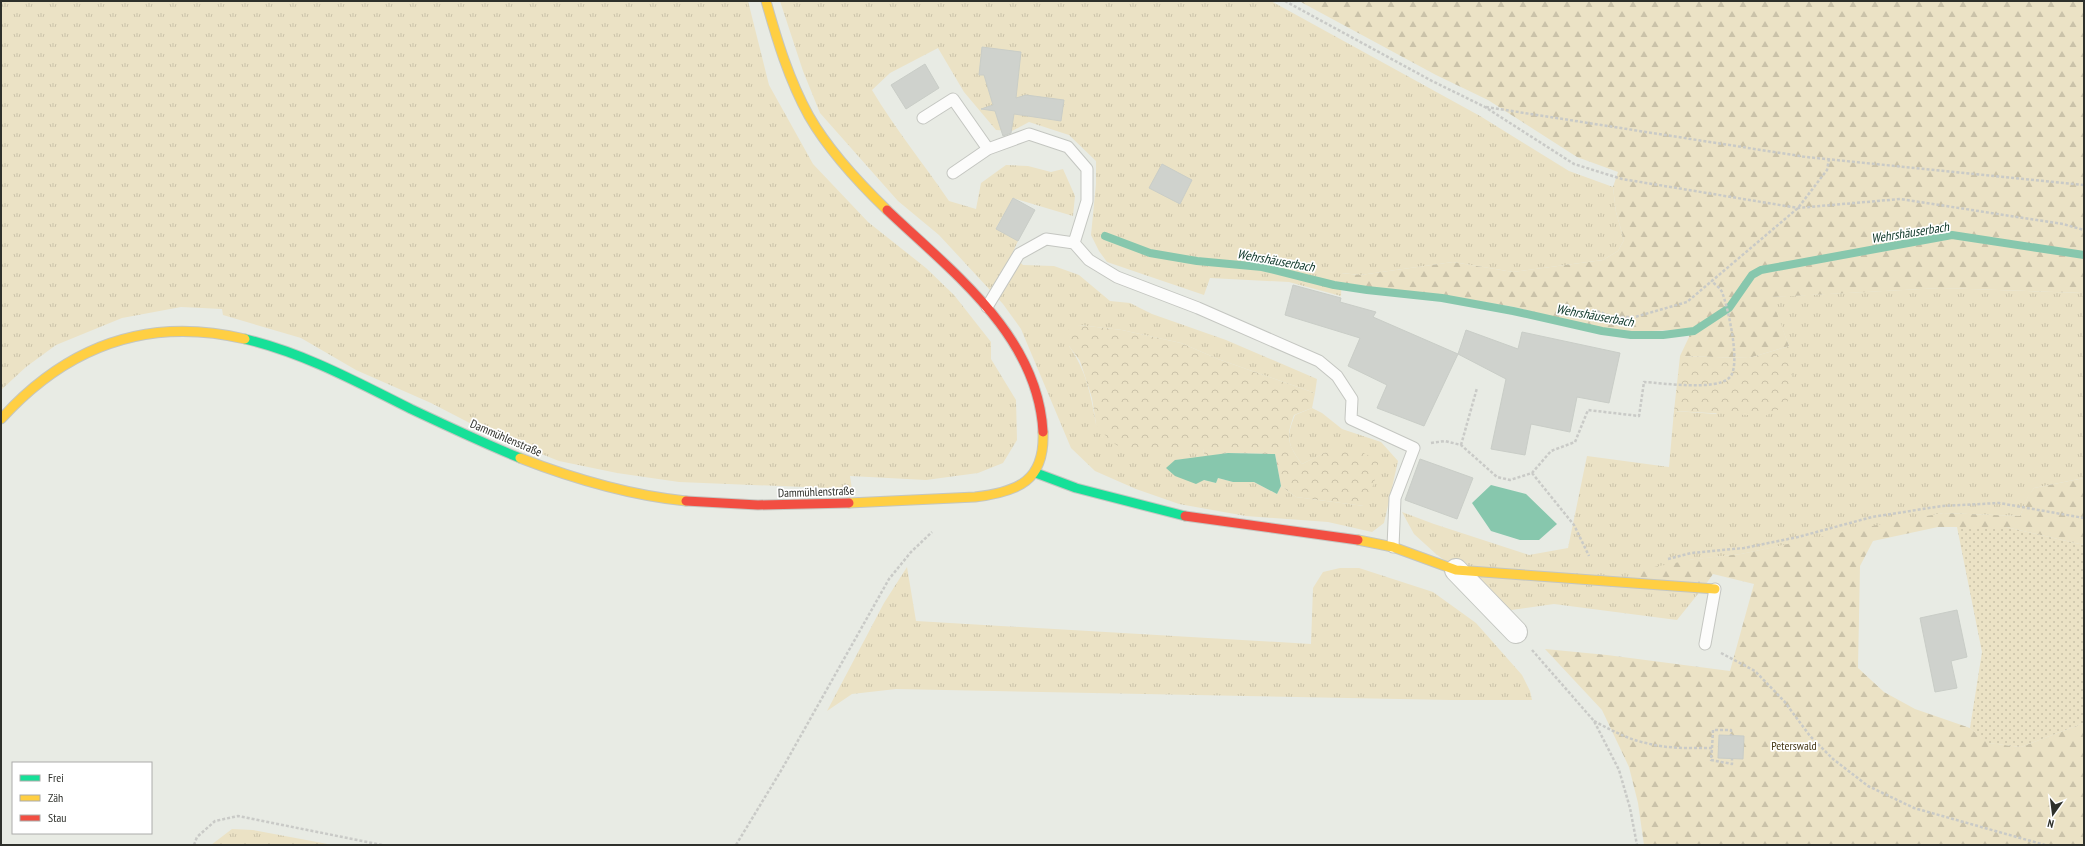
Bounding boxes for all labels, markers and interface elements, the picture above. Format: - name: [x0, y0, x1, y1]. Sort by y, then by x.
- water label: Wehrshäuserbach: [1870, 218, 1951, 247]
- water label: Wehrshäuserbach: [1236, 245, 1317, 276]
- water label: Wehrshäuserbach: [1555, 300, 1636, 331]
- street label: Dammühlenstraße: [468, 416, 544, 459]
- street label: Dammühlenstraße: [777, 483, 855, 500]
- park label: Peterswald: [1771, 738, 1817, 753]
- legend: [12, 762, 152, 834]
- text: Frei: [48, 770, 64, 785]
- text: Zäh: [48, 790, 63, 805]
- north arrow: [2033, 794, 2073, 834]
- text: Stau: [48, 810, 66, 825]
- text: N: [2046, 816, 2055, 831]

